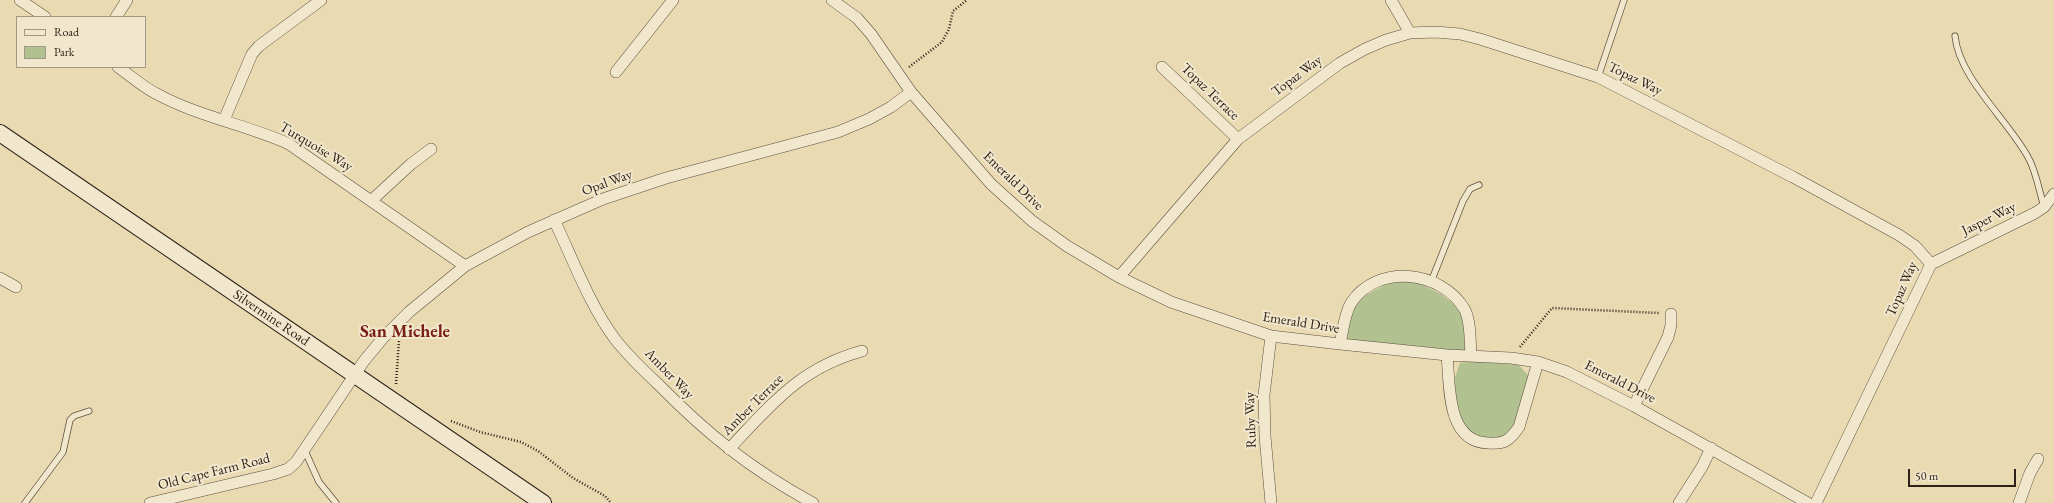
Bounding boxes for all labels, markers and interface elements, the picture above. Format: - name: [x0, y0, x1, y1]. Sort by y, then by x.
- legend: [16, 16, 146, 68]
- text: Road: [54, 24, 79, 40]
- text: Park: [54, 44, 74, 60]
- street label: Topaz Way: [1269, 52, 1325, 100]
- street label: Topaz Way: [1605, 59, 1665, 99]
- street label: Topaz Terrace: [1177, 60, 1243, 124]
- street label: Turquoise Way: [276, 119, 356, 175]
- street label: Emerald Drive: [979, 148, 1047, 214]
- street label: Opal Way: [579, 166, 635, 200]
- street label: Jasper Way: [1959, 199, 2019, 239]
- street label: Topaz Way: [1882, 259, 1922, 319]
- street label: Silvermine Road: [230, 286, 312, 350]
- street label: Emerald Drive: [1261, 309, 1341, 337]
- district label: San Michele: [360, 321, 450, 343]
- street label: Amber Way: [641, 345, 697, 403]
- street label: Emerald Drive: [1582, 357, 1658, 407]
- street label: Amber Terrace: [719, 371, 787, 439]
- street label: Ruby Way: [1242, 392, 1260, 448]
- street label: Old Cape Farm Road: [156, 450, 272, 494]
- scale bar: [1910, 461, 2018, 487]
- text: 50 m: [1915, 468, 1938, 484]

